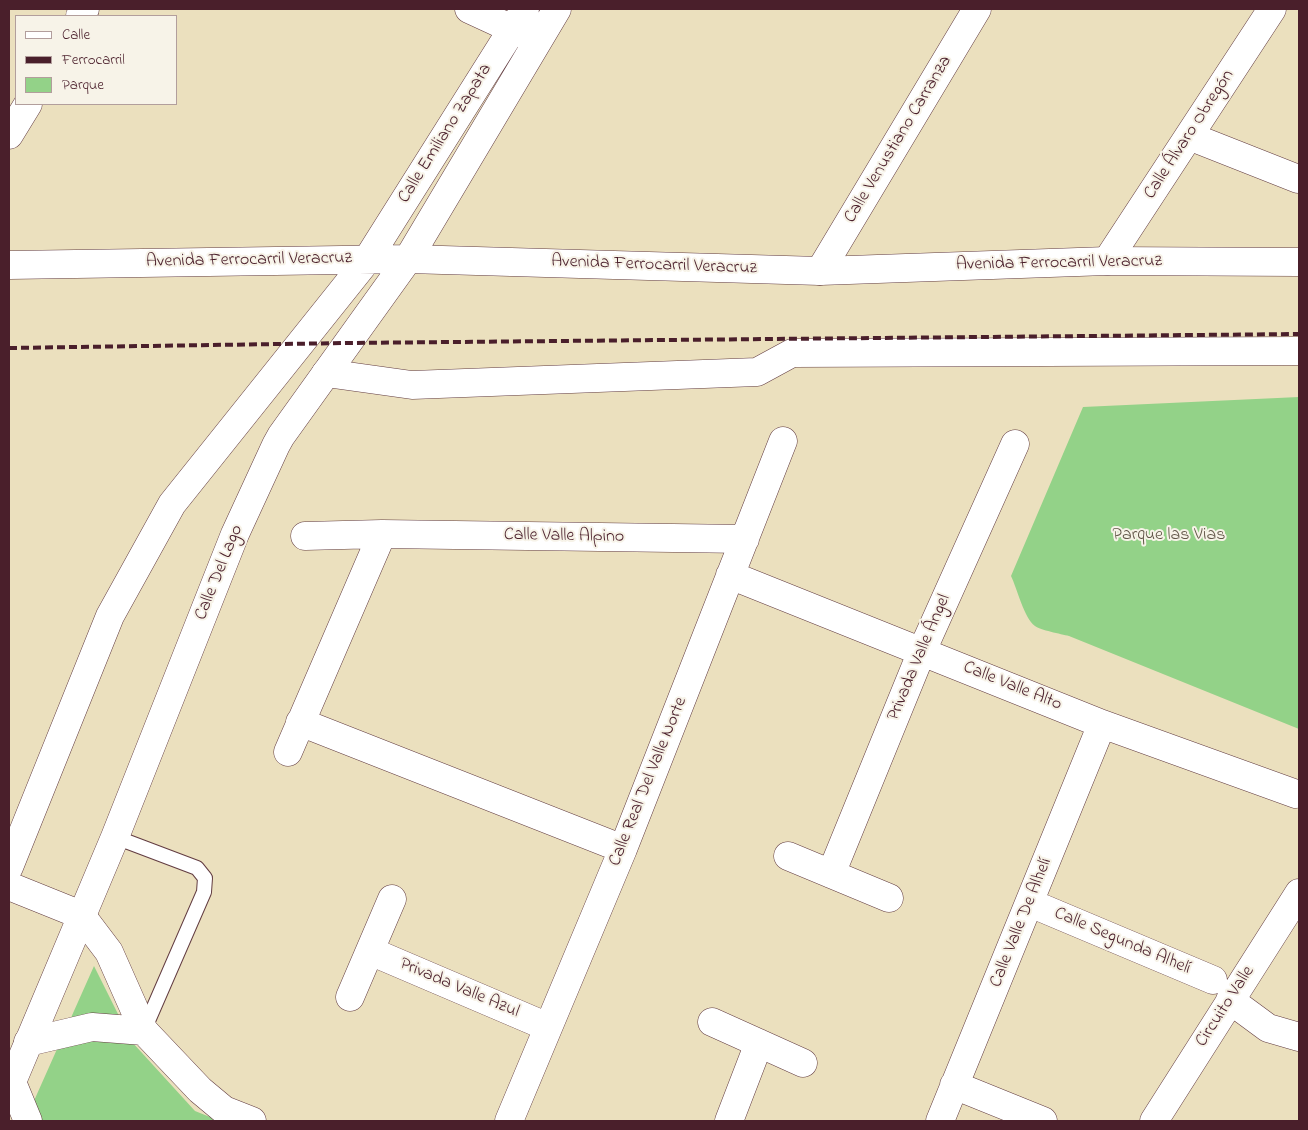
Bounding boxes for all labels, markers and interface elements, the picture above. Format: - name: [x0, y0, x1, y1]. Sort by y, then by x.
- legend: [15, 15, 178, 105]
- text: Calle: [62, 24, 90, 46]
- text: Ferrocarril: [62, 49, 125, 71]
- street label: Calle Venustiano Carranza: [840, 52, 958, 228]
- street label: Calle Emiliano Zapata: [394, 60, 498, 208]
- street label: Calle Álvaro Obregón: [1140, 66, 1240, 204]
- text: Parque: [62, 74, 104, 96]
- street label: Avenida Ferrocarril Veracruz: [146, 248, 352, 274]
- street label: Avenida Ferrocarril Veracruz: [956, 251, 1162, 277]
- street label: Avenida Ferrocarril Veracruz: [551, 252, 757, 280]
- street label: Calle Del Lago: [191, 522, 249, 624]
- street label: Calle Valle Alpino: [504, 525, 624, 549]
- park label: Parque las Vias: [1113, 525, 1225, 547]
- street label: Privada Valle Ángel: [884, 592, 956, 724]
- street label: Calle Valle Alto: [959, 657, 1065, 717]
- street label: Calle Real Del Valle Norte: [605, 694, 693, 870]
- street label: Calle Valle De Alhelí: [986, 855, 1058, 991]
- street label: Calle Segunda Alhelí: [1050, 903, 1194, 981]
- street label: Privada Valle Azul: [396, 954, 522, 1024]
- street label: Circuito Valle: [1192, 962, 1260, 1052]

